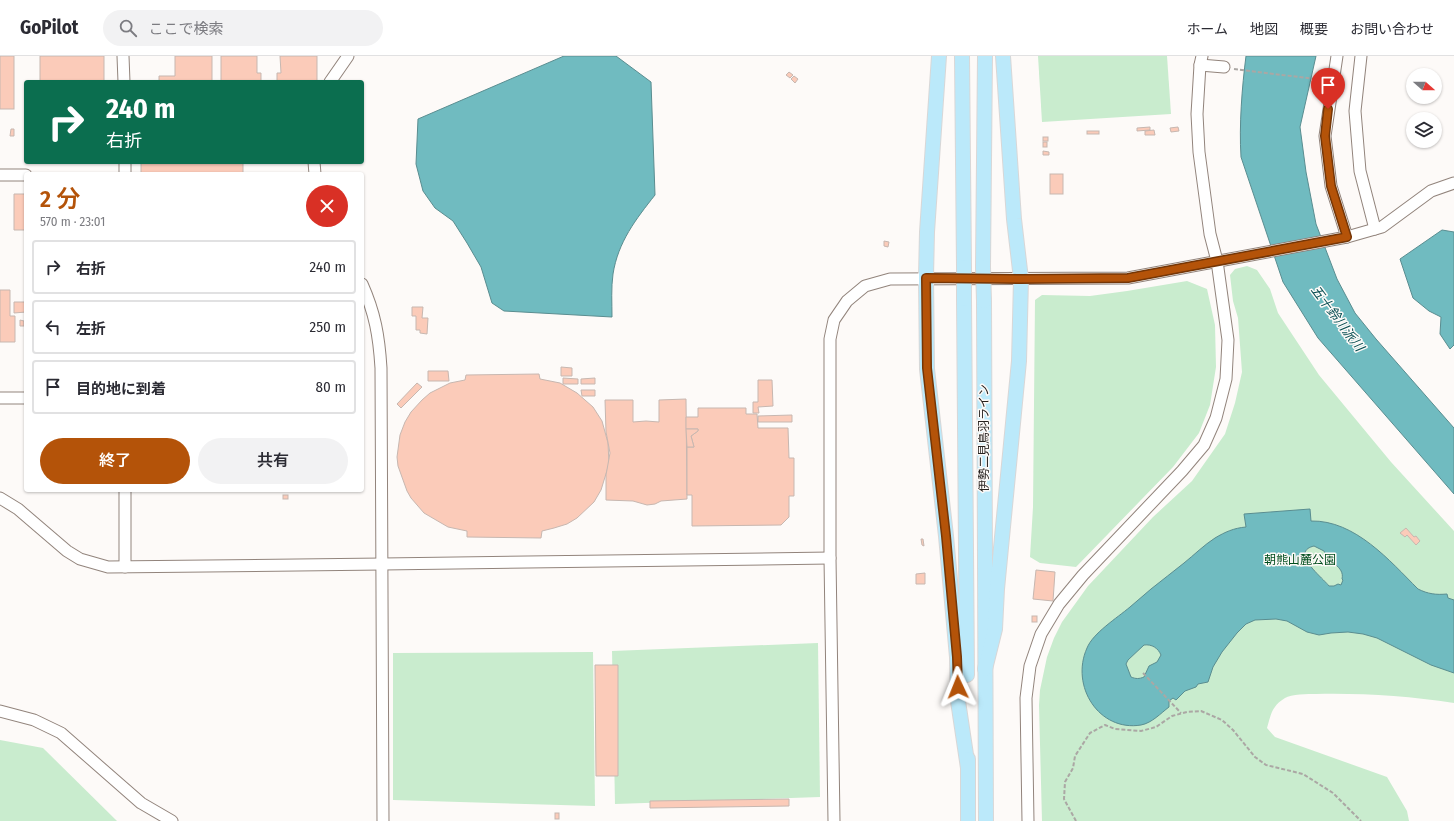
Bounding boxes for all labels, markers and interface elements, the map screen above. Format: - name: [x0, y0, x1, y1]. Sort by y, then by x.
- search box: [103, 10, 383, 46]
- text: GoPilot: [20, 16, 79, 39]
- icon: search: [117, 17, 139, 39]
- text: ここで検索: [149, 20, 224, 38]
- text: ホーム: [1186, 21, 1228, 38]
- text: 地図: [1250, 21, 1278, 38]
- text: 概要: [1300, 21, 1328, 38]
- text: お問い合わせ: [1350, 21, 1434, 38]
- pin: [1311, 68, 1345, 109]
- north arrow: [1406, 68, 1442, 104]
- map controls: [1406, 68, 1442, 148]
- icon: arrive: [1317, 74, 1339, 96]
- text: 240 m: [106, 92, 175, 125]
- icon: right: [40, 96, 92, 148]
- button: layers: [1406, 112, 1442, 148]
- text: 右折: [106, 130, 142, 152]
- text: 2 分: [40, 185, 80, 213]
- button: close: [306, 185, 348, 227]
- text: 570 m · 23:01: [40, 214, 105, 229]
- icon: right: [42, 256, 64, 278]
- text: 240 m: [310, 258, 346, 276]
- text: 右折: [76, 260, 106, 278]
- water label: 五十鈴川派川: [1308, 283, 1368, 356]
- icon: left: [42, 316, 64, 338]
- text: 250 m: [310, 318, 346, 336]
- text: 左折: [76, 320, 106, 338]
- icon: arrive: [42, 376, 64, 398]
- text: 80 m: [316, 378, 346, 396]
- text: 目的地に到着: [76, 380, 166, 398]
- street label: 伊勢二見鳥羽ライン: [977, 384, 991, 492]
- button: 終了: [40, 438, 190, 484]
- button: 共有: [198, 438, 348, 484]
- park label: 朝熊山麓公園: [1264, 553, 1336, 567]
- position arrow: [937, 666, 979, 708]

